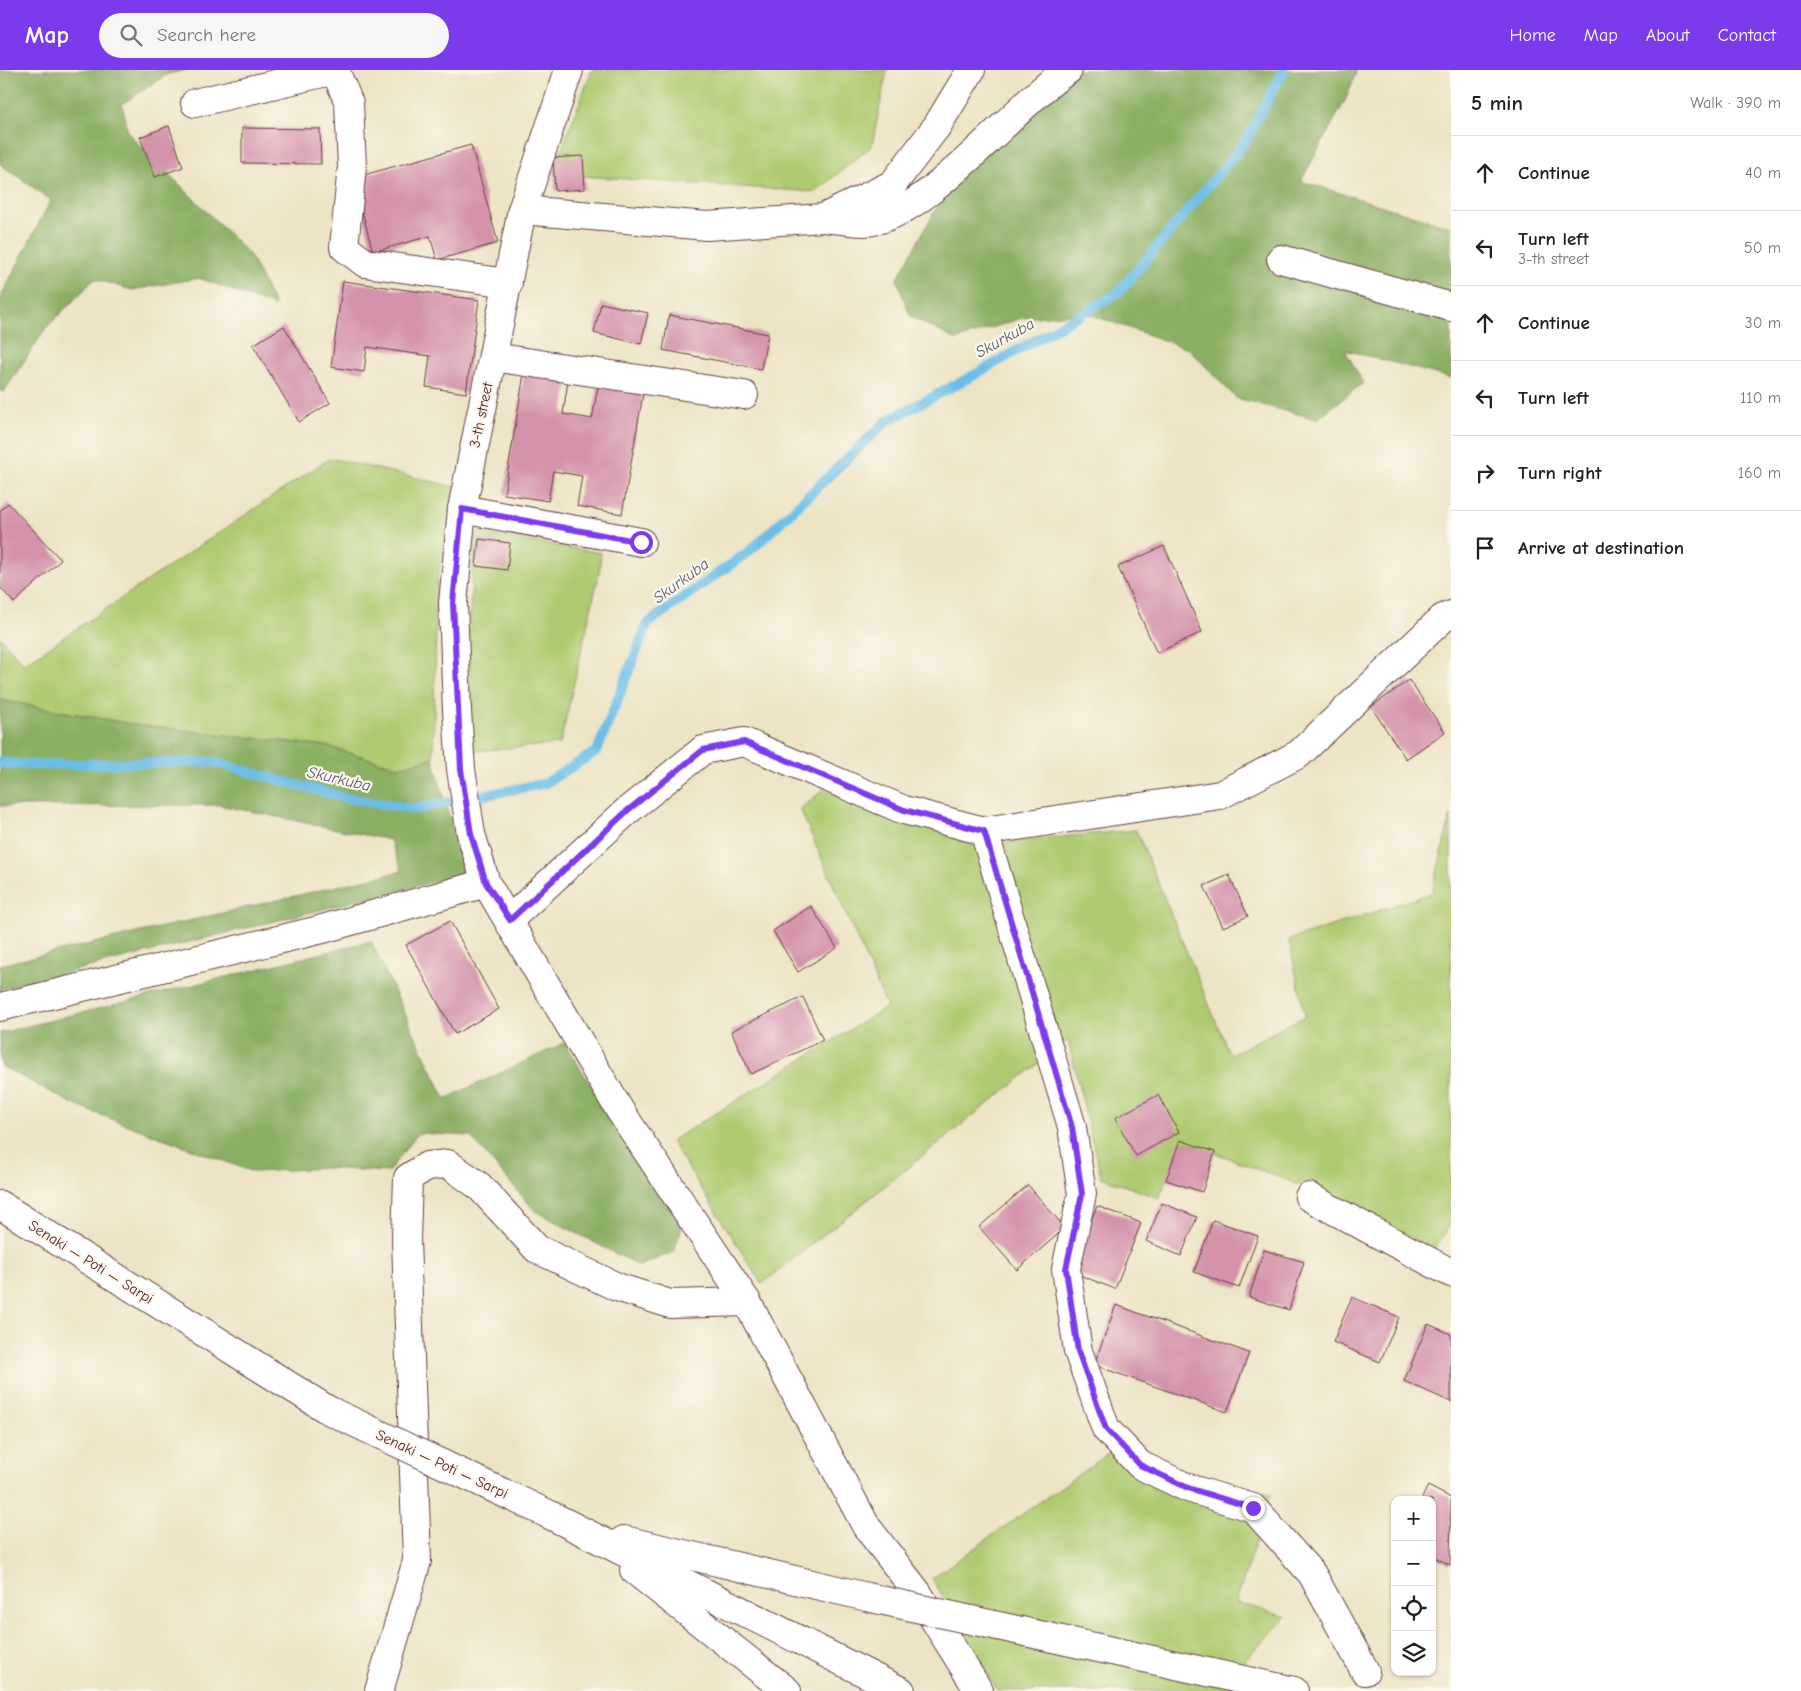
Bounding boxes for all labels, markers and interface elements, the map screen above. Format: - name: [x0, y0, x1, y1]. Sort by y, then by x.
- search box: [99, 13, 449, 58]
- text: Map: [25, 21, 69, 49]
- icon: search: [117, 21, 145, 49]
- text: Search here: [157, 24, 256, 46]
- text: Home: [1509, 25, 1556, 46]
- text: Map: [1584, 25, 1618, 46]
- text: About: [1646, 25, 1690, 46]
- text: Contact: [1718, 25, 1776, 46]
- text: 5 min: [1471, 91, 1523, 115]
- text: Walk · 390 m: [1690, 94, 1781, 112]
- icon: ahead: [1471, 159, 1499, 187]
- text: Continue: [1518, 162, 1590, 184]
- text: 40 m: [1745, 164, 1781, 182]
- text: Turn left: [1518, 228, 1589, 250]
- icon: left: [1471, 234, 1499, 262]
- text: 50 m: [1744, 239, 1781, 257]
- text: 3-th street: [1518, 250, 1589, 268]
- icon: ahead: [1471, 309, 1499, 337]
- text: Continue: [1518, 312, 1590, 334]
- text: 30 m: [1745, 314, 1781, 332]
- water label: Skurkuba: [973, 315, 1037, 361]
- street label: 3-th street: [465, 380, 497, 449]
- icon: left: [1471, 384, 1499, 412]
- text: Turn left: [1518, 387, 1589, 409]
- text: 110 m: [1740, 389, 1781, 407]
- icon: right: [1471, 459, 1499, 487]
- text: Turn right: [1518, 462, 1602, 484]
- text: 160 m: [1738, 464, 1781, 482]
- route start: [630, 531, 653, 554]
- icon: arrive: [1471, 534, 1499, 562]
- text: Arrive at destination: [1518, 537, 1684, 559]
- water label: Skurkuba: [650, 555, 712, 607]
- water label: Skurkuba: [306, 763, 372, 795]
- street label: Senaki — Poti — Sarpi: [25, 1216, 157, 1308]
- street label: Senaki — Poti — Sarpi: [373, 1425, 511, 1503]
- map controls: [1391, 1496, 1436, 1676]
- button: +: [1391, 1496, 1436, 1541]
- route end: [1242, 1497, 1265, 1520]
- button: −: [1391, 1541, 1436, 1586]
- button: locate: [1391, 1586, 1436, 1631]
- button: layers: [1391, 1631, 1436, 1676]

